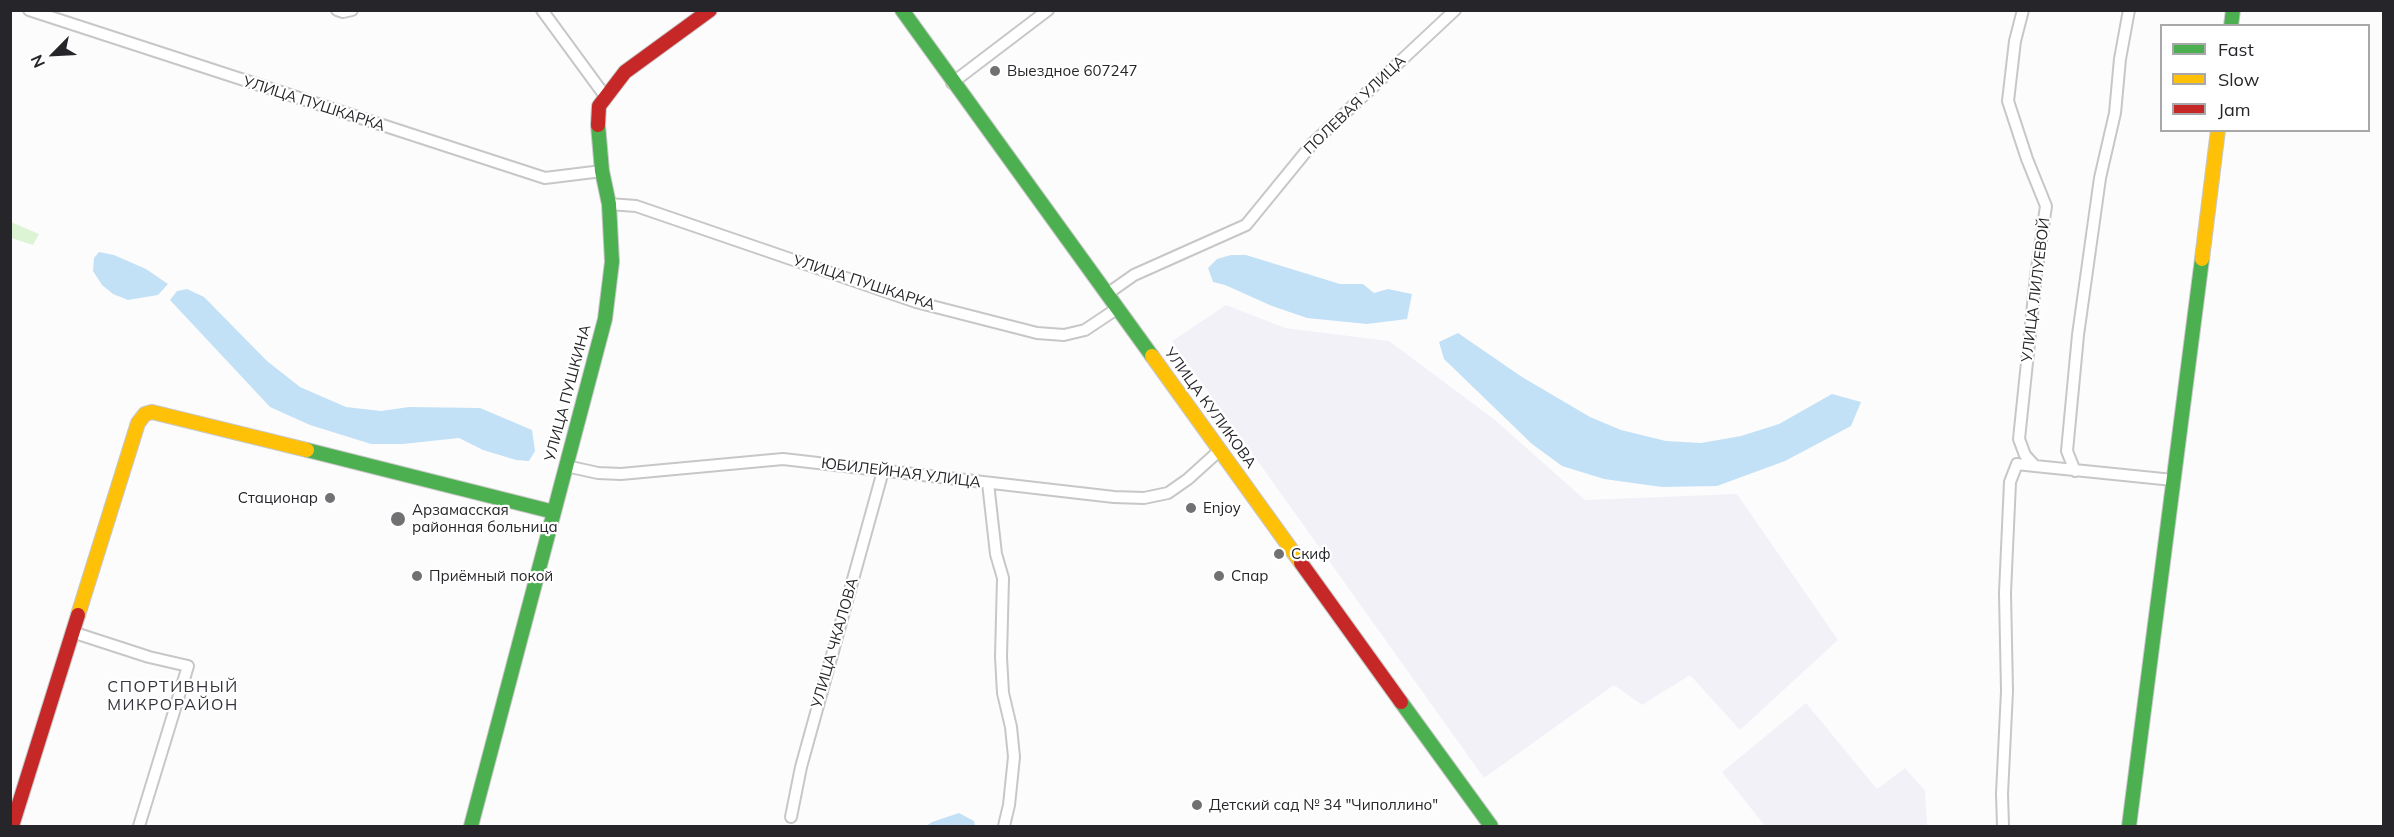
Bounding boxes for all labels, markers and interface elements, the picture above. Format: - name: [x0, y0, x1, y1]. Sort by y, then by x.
- north arrow: [24, 24, 84, 84]
- legend: [2160, 24, 2370, 132]
- text: Fast: [2218, 38, 2254, 61]
- text: N: [26, 52, 49, 71]
- street label: ПОЛЕВАЯ УЛИЦА: [1300, 52, 1410, 158]
- place label: Выездное 607247: [1007, 62, 1137, 80]
- marker: Выездное 607247: [988, 64, 1002, 78]
- text: Slow: [2218, 68, 2259, 91]
- street label: УЛИЦА ПУШКАРКА: [241, 73, 387, 135]
- text: Jam: [2218, 98, 2251, 121]
- street label: УЛИЦА ЛИЛУЕВОЙ: [2018, 217, 2054, 363]
- street label: УЛИЦА ПУШКАРКА: [791, 252, 937, 314]
- street label: УЛИЦА ПУШКИНА: [541, 323, 595, 463]
- street label: УЛИЦА КУЛИКОВА: [1160, 344, 1260, 472]
- street label: ЮБИЛЕЙНАЯ УЛИЦА: [820, 454, 982, 492]
- place label: Стационар: [238, 489, 318, 507]
- marker: Стационар: [323, 491, 337, 505]
- place label: Enjoy: [1203, 499, 1241, 517]
- place label: Арзамасская районная больница: [412, 501, 558, 536]
- marker: Enjoy: [1184, 501, 1198, 515]
- marker: Арзамасская районная больница: [389, 510, 407, 528]
- place label: Скиф: [1291, 545, 1331, 563]
- marker: Скиф: [1272, 547, 1286, 561]
- place label: Приёмный покой: [429, 567, 553, 585]
- place label: Спар: [1231, 567, 1268, 585]
- marker: Приёмный покой: [410, 569, 424, 583]
- marker: Спар: [1212, 569, 1226, 583]
- street label: УЛИЦА ЧКАЛОВА: [808, 576, 862, 710]
- district label: СПОРТИВНЫЙ МИКРОРАЙОН: [107, 677, 239, 715]
- place label: Детский сад № 34 "Чиполлино": [1209, 796, 1438, 814]
- marker: Детский сад № 34 "Чиполлино": [1190, 798, 1204, 812]

